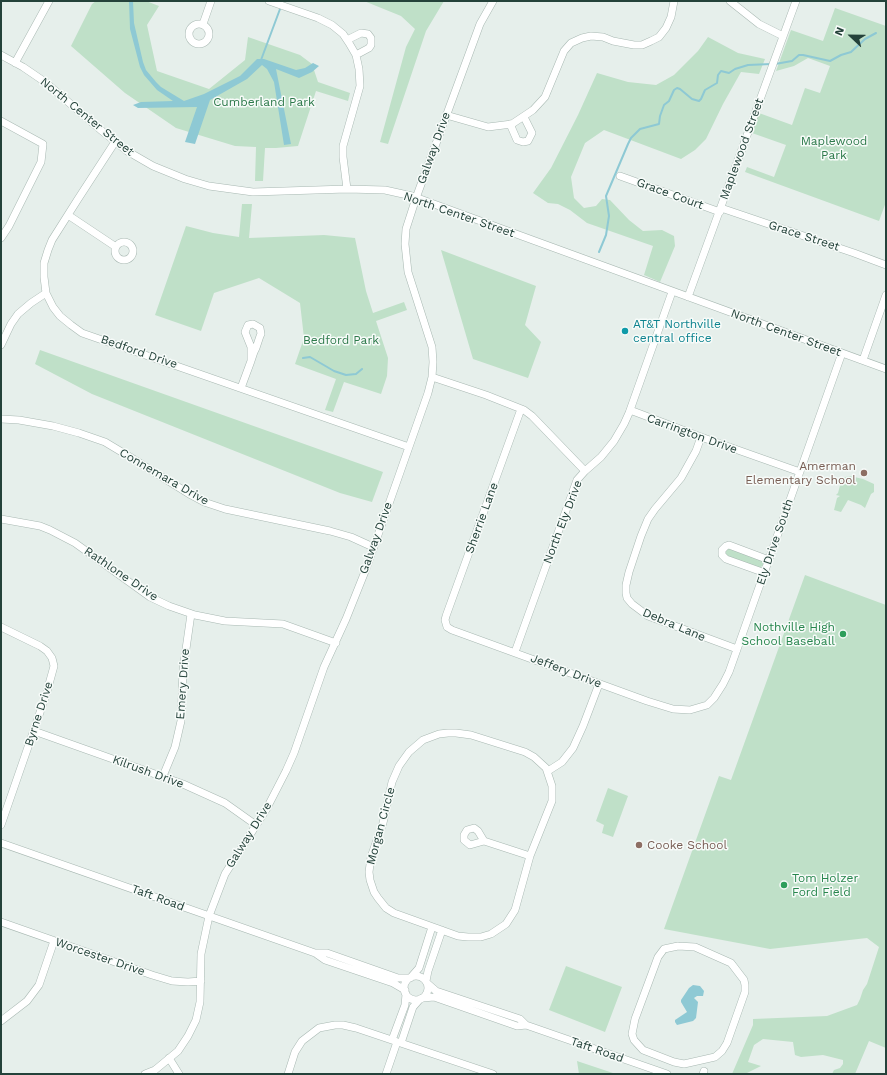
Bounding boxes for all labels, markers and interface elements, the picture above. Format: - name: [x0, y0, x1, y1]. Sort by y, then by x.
- north arrow: [831, 16, 871, 56]
- text: N: [832, 25, 847, 38]
- street label: North Center Street: [37, 75, 137, 159]
- park label: Cumberland Park: [213, 95, 315, 109]
- street label: Maplewood Street: [717, 96, 767, 202]
- street label: Galway Drive: [414, 110, 454, 186]
- park label: Maplewood Park: [801, 134, 867, 162]
- street label: Grace Court: [634, 175, 706, 213]
- street label: North Center Street: [402, 189, 516, 241]
- street label: Grace Street: [767, 218, 841, 254]
- street label: North Center Street: [729, 306, 843, 360]
- place label: AT&T Northville central office: [633, 317, 721, 345]
- marker: AT&T Northville central office: [620, 326, 630, 336]
- street label: Bedford Drive: [99, 332, 179, 372]
- park label: Bedford Park: [303, 333, 379, 347]
- street label: Carrington Drive: [645, 411, 739, 457]
- street label: Connemara Drive: [117, 446, 211, 508]
- place label: Amerman Elementary School: [745, 459, 856, 487]
- marker: Amerman Elementary School: [859, 468, 869, 478]
- street label: North Ely Drive: [540, 478, 586, 566]
- street label: Sherrie Lane: [463, 481, 501, 555]
- street label: Ely Drive South: [754, 497, 796, 587]
- street label: Galway Drive: [356, 500, 396, 576]
- street label: Rathlone Drive: [81, 544, 161, 604]
- street label: Debra Lane: [640, 605, 708, 645]
- place label: Nothville High School Baseball: [741, 620, 835, 648]
- marker: Nothville High School Baseball: [838, 629, 848, 639]
- street label: Emery Drive: [173, 648, 193, 720]
- street label: Jeffery Drive: [529, 651, 603, 691]
- street label: Byrne Drive: [22, 680, 56, 748]
- street label: Kilrush Drive: [110, 752, 186, 792]
- street label: Morgan Circle: [364, 785, 398, 867]
- street label: Galway Drive: [223, 799, 275, 871]
- place label: Cooke School: [647, 838, 727, 852]
- marker: Cooke School: [634, 840, 644, 850]
- place label: Tom Holzer Ford Field: [792, 871, 858, 899]
- marker: Tom Holzer Ford Field: [779, 880, 789, 890]
- street label: Taft Road: [130, 882, 186, 914]
- street label: Worcester Drive: [53, 935, 147, 979]
- street label: Taft Road: [569, 1034, 625, 1066]

